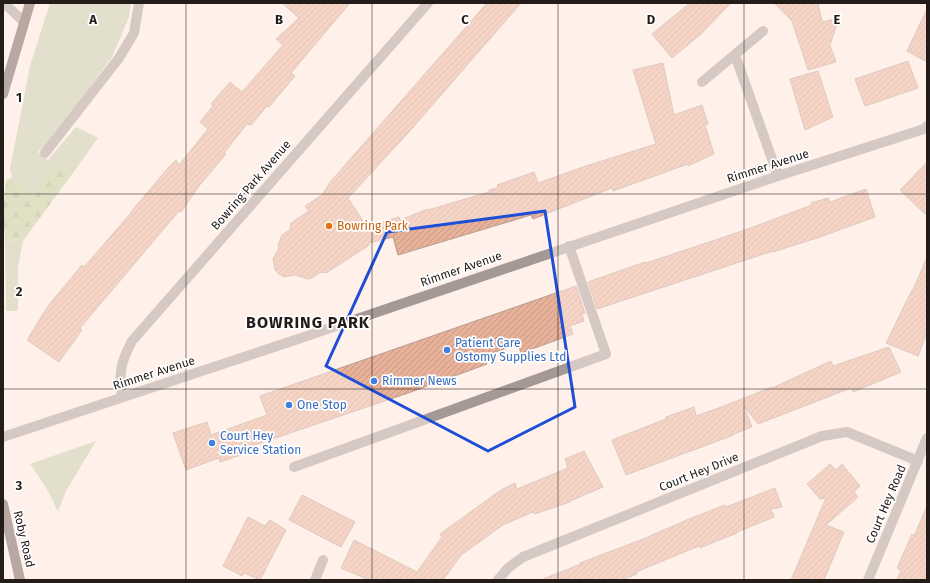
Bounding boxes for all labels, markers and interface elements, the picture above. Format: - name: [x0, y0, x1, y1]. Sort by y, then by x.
- text: A: [88, 12, 97, 27]
- text: B: [275, 12, 283, 27]
- text: C: [461, 12, 469, 27]
- text: D: [647, 12, 656, 27]
- text: E: [834, 12, 841, 27]
- text: 1: [16, 90, 22, 105]
- street label: Bowring Park Avenue: [208, 137, 294, 233]
- street label: Rimmer Avenue: [725, 146, 811, 186]
- place label: Bowring Park: [337, 219, 409, 233]
- marker: Bowring Park: [324, 221, 334, 231]
- street label: Rimmer Avenue: [418, 248, 504, 290]
- text: 2: [16, 284, 23, 299]
- district label: BOWRING PARK: [246, 313, 370, 332]
- place label: Patient Care Ostomy Supplies Ltd: [455, 336, 566, 364]
- marker: Patient Care Ostomy Supplies Ltd: [442, 345, 452, 355]
- street label: Rimmer Avenue: [111, 353, 197, 393]
- place label: Rimmer News: [382, 374, 457, 388]
- marker: Rimmer News: [369, 376, 379, 386]
- place label: One Stop: [297, 398, 347, 412]
- marker: One Stop: [284, 400, 294, 410]
- place label: Court Hey Service Station: [220, 429, 301, 457]
- marker: Court Hey Service Station: [207, 438, 217, 448]
- street label: Court Hey Drive: [657, 450, 741, 494]
- street label: Court Hey Road: [863, 463, 909, 545]
- text: 3: [15, 478, 23, 493]
- street label: Roby Road: [11, 509, 37, 569]

